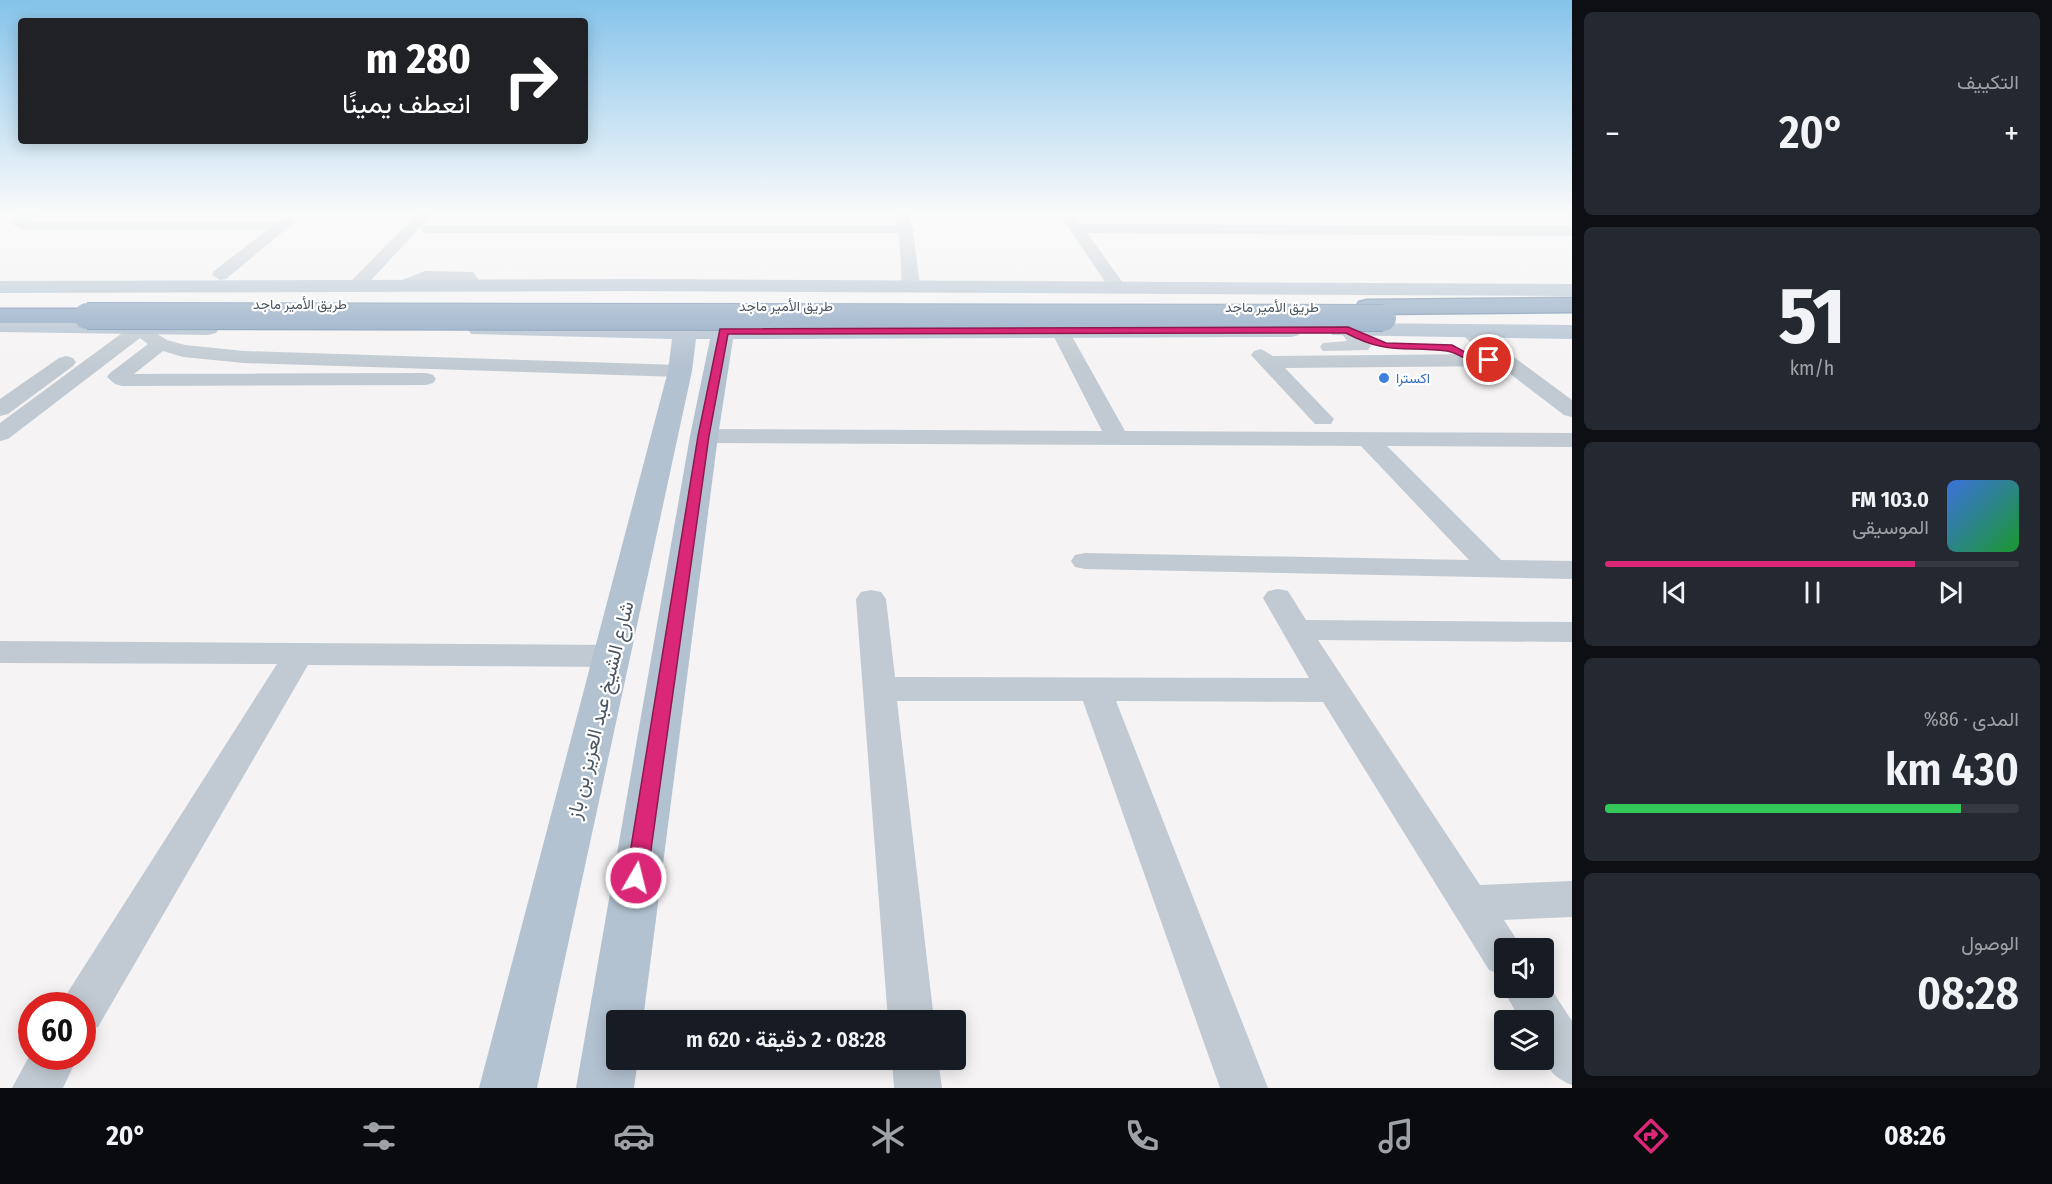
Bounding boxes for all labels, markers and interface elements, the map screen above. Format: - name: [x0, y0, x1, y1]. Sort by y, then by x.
- text: 280 m: [366, 34, 471, 84]
- icon: right: [492, 42, 570, 120]
- text: التكييف: [1957, 70, 2019, 94]
- text: انعطف يمينًا: [342, 88, 471, 120]
- text: 20°: [1779, 106, 1845, 160]
- text: −: [1605, 114, 1620, 154]
- text: +: [2004, 114, 2019, 154]
- text: 51: [1778, 270, 1846, 364]
- street label: طريق الأمير ماجد: [253, 296, 347, 313]
- street label: طريق الأمير ماجد: [739, 298, 833, 315]
- street label: طريق الأمير ماجد: [1225, 299, 1319, 316]
- pin: [1463, 334, 1514, 385]
- icon: arrive: [1472, 343, 1505, 376]
- text: km/h: [1790, 356, 1834, 380]
- place label: اكسترا: [1396, 370, 1430, 387]
- marker: اكسترا: [1377, 371, 1391, 385]
- text: 103.0 FM: [1851, 486, 1929, 513]
- text: الموسيقى: [1852, 515, 1929, 539]
- icon: previous: [1658, 576, 1691, 609]
- icon: pause: [1796, 576, 1829, 609]
- icon: next: [1934, 576, 1967, 609]
- street label: شارع الشيخ عبد العزيز بن باز: [561, 599, 641, 823]
- text: المدى · 86%: [1924, 707, 2019, 731]
- text: 430 km: [1885, 743, 2019, 797]
- position arrow: [604, 846, 668, 910]
- text: الوصول: [1961, 931, 2019, 955]
- map controls: [1494, 938, 1554, 1070]
- button: sound: [1494, 938, 1554, 998]
- text: 08:28: [1917, 967, 2019, 1021]
- speed limit sign: 60: [18, 992, 96, 1070]
- button: layers: [1494, 1010, 1554, 1070]
- text: 08:28 · 2 دقيقة · 620 m: [686, 1026, 886, 1053]
- icon: filters: [358, 1115, 400, 1157]
- icon: car: [613, 1115, 655, 1157]
- icon: climate: [867, 1115, 909, 1157]
- icon: phone: [1121, 1115, 1163, 1157]
- icon: music: [1375, 1115, 1417, 1157]
- icon: directions: [1630, 1115, 1672, 1157]
- text: 20°: [106, 1120, 146, 1152]
- text: 08:26: [1884, 1120, 1946, 1152]

